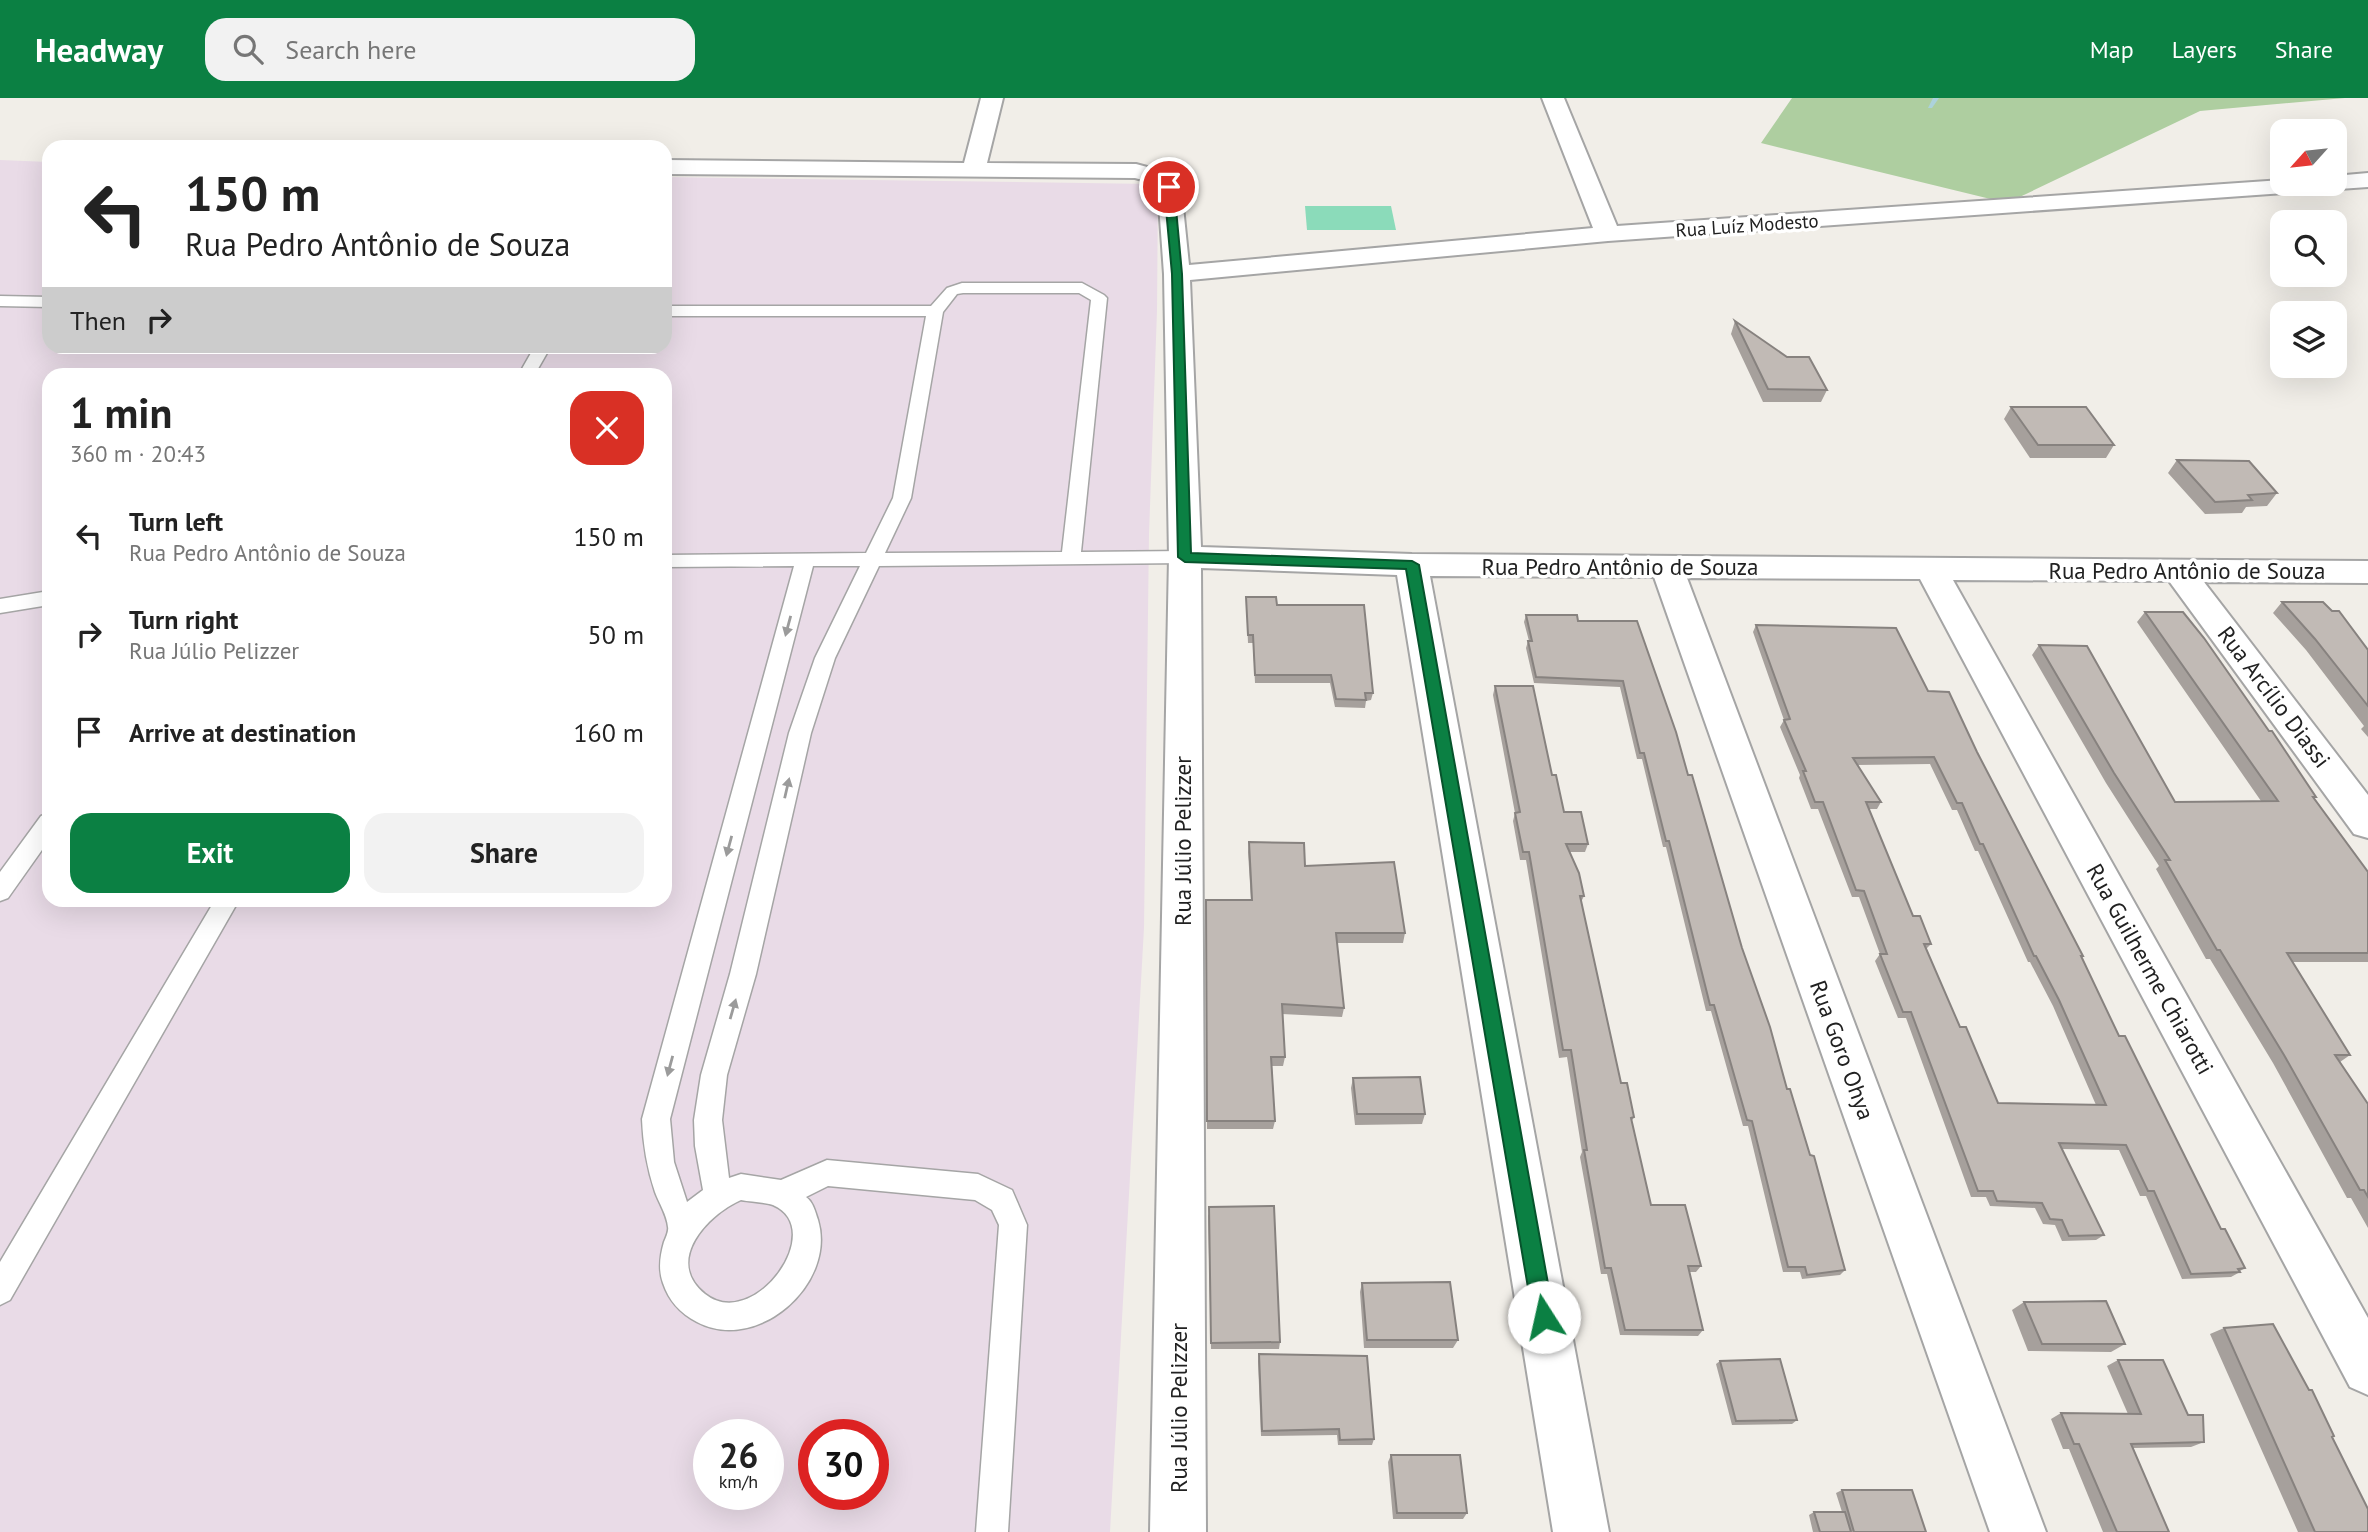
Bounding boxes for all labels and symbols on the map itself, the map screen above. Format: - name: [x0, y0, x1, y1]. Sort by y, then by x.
- north arrow: [2270, 119, 2347, 196]
- pin: [1139, 157, 1199, 217]
- street label: Rua Luíz Modesto: [1675, 208, 1819, 242]
- street label: Rua Pedro Antônio de Souza: [1482, 552, 1759, 581]
- street label: Rua Pedro Antônio de Souza: [2049, 556, 2326, 585]
- one-way arrow: [782, 616, 792, 637]
- street label: Rua Arcílio Diassi: [2212, 620, 2337, 773]
- street label: Rua Júlio Pelizzer: [1168, 756, 1197, 926]
- one-way arrow: [782, 777, 793, 799]
- one-way arrow: [723, 835, 734, 857]
- street label: Rua Guilherme Chiarotti: [2080, 858, 2220, 1079]
- street label: Rua Goro Ohya: [1804, 976, 1881, 1124]
- one-way arrow: [728, 998, 738, 1019]
- one-way arrow: [664, 1055, 675, 1077]
- position arrow: [1507, 1280, 1581, 1354]
- street label: Rua Júlio Pelizzer: [1164, 1323, 1193, 1493]
- speed limit sign: 30: [798, 1419, 889, 1510]

